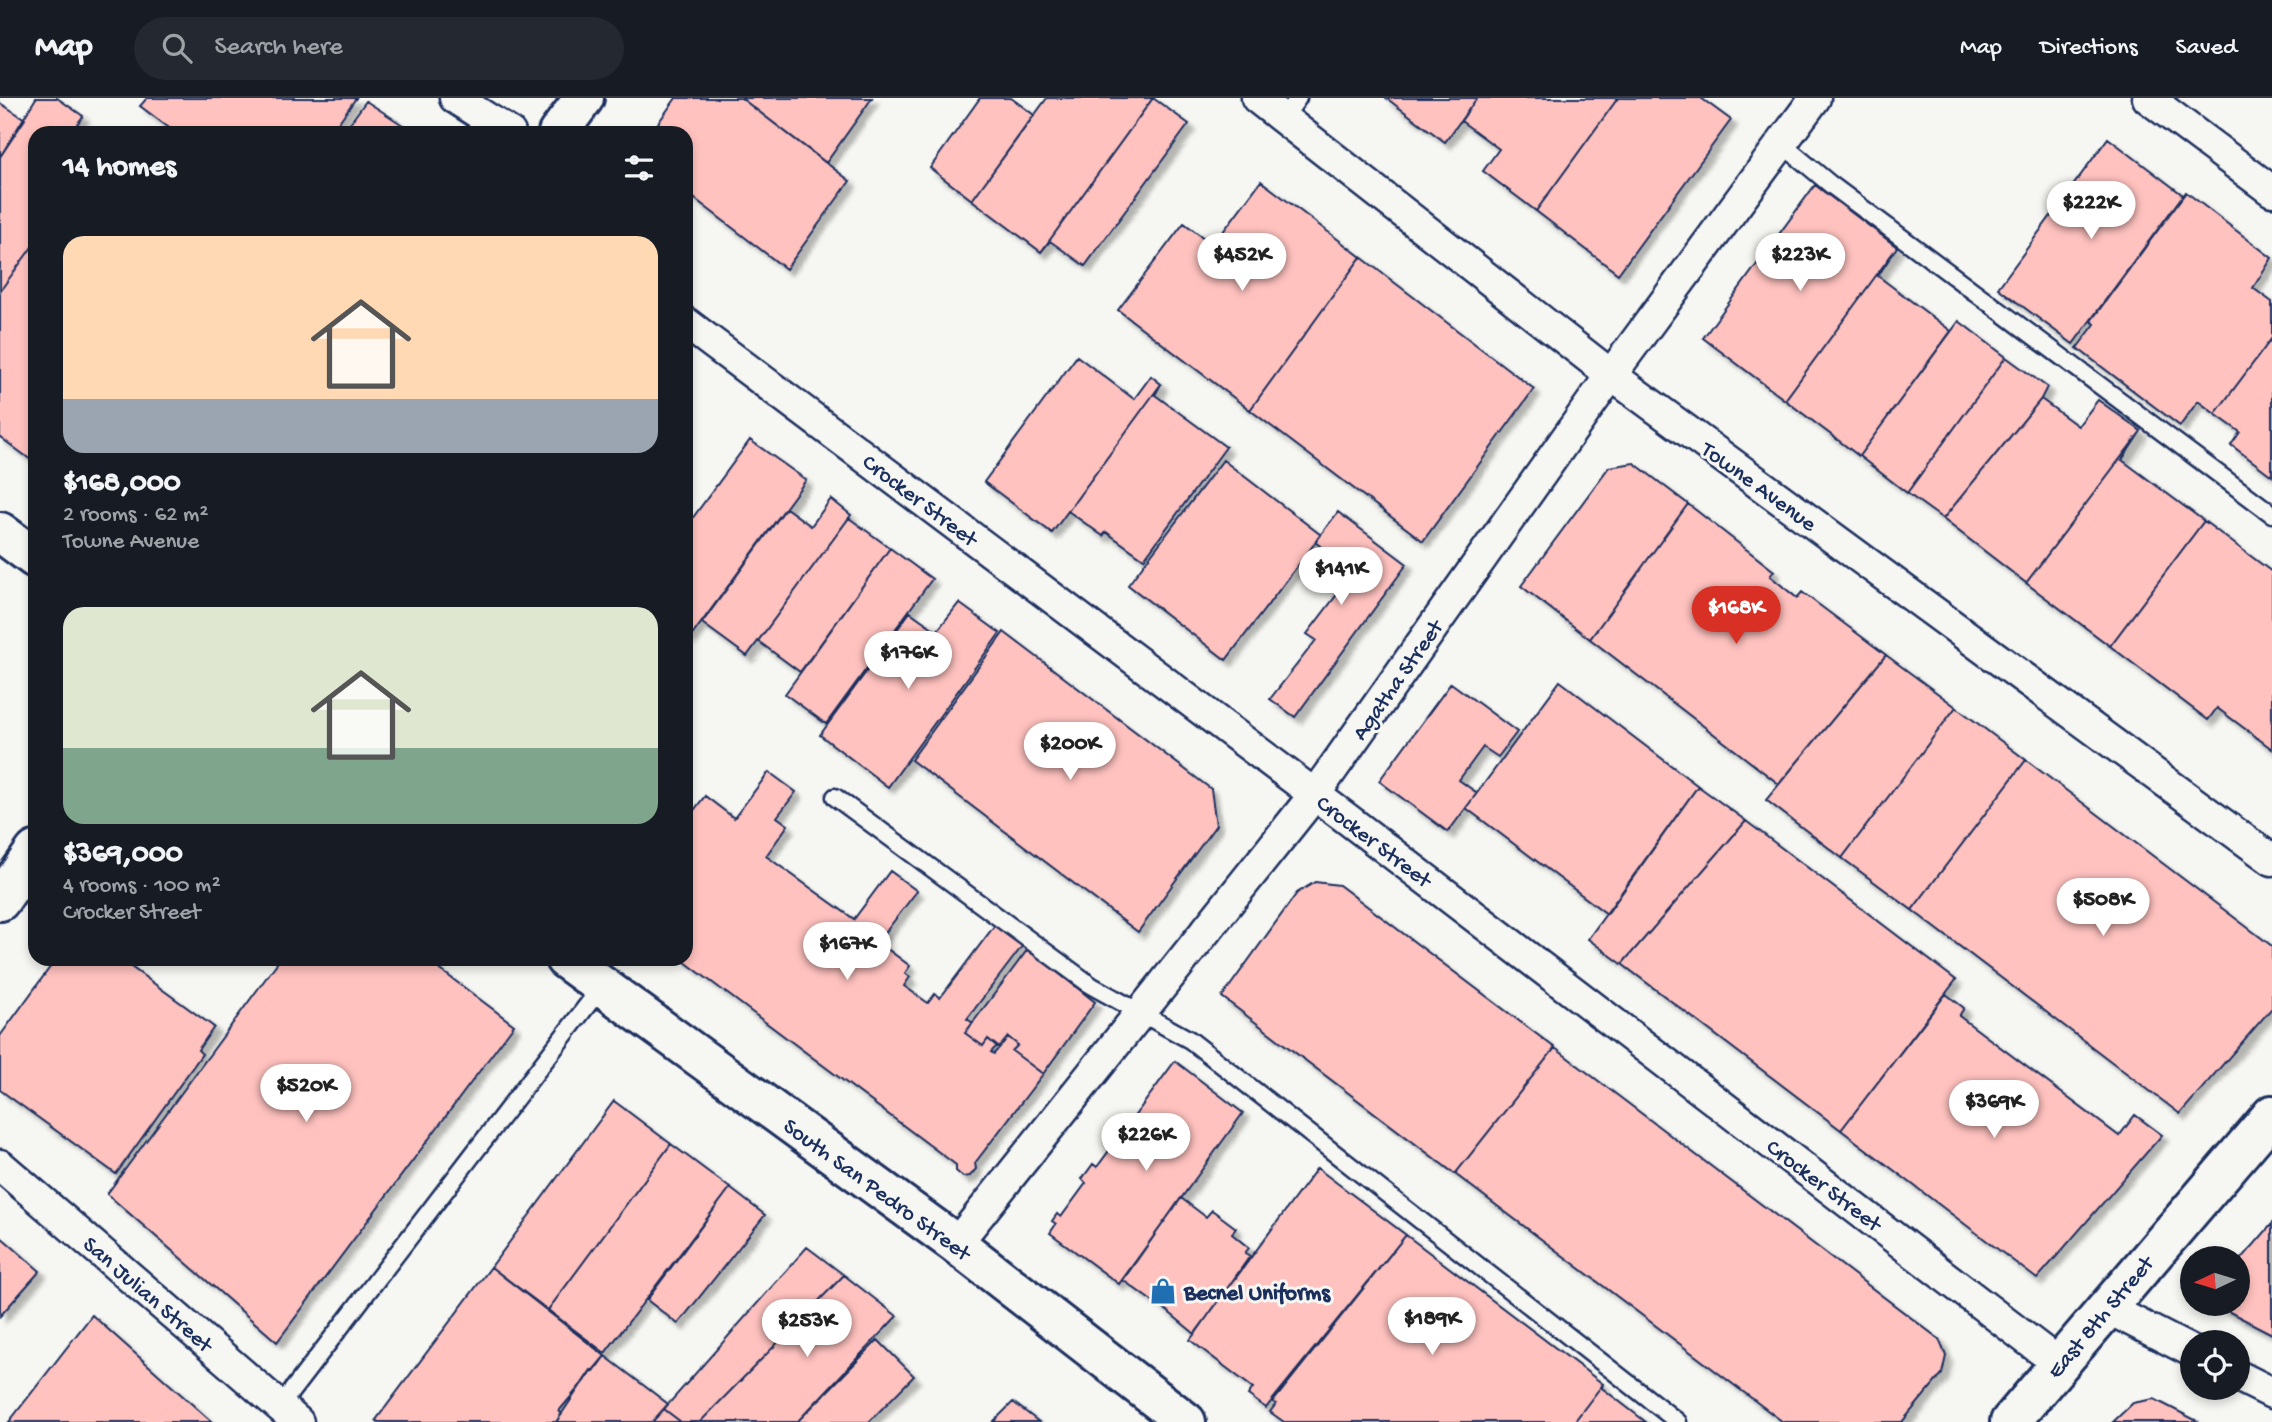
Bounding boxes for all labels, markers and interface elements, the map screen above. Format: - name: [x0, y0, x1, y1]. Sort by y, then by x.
- search box: [134, 17, 624, 80]
- text: Map: [35, 29, 92, 67]
- icon: search: [158, 29, 196, 67]
- text: Search here: [214, 33, 343, 64]
- text: Map: [1960, 34, 2002, 63]
- text: Directions: [2040, 34, 2138, 63]
- text: Saved: [2176, 34, 2237, 63]
- icon: filters: [620, 149, 658, 187]
- text: 14 homes: [63, 151, 176, 186]
- pin: $222K: [2042, 181, 2140, 241]
- text: $222K: [2063, 190, 2119, 217]
- pin: $452K: [1193, 234, 1291, 293]
- pin: $223K: [1751, 234, 1849, 293]
- text: $452K: [1213, 242, 1271, 269]
- text: $223K: [1771, 242, 1829, 269]
- icon: home: [298, 281, 424, 407]
- street label: Towne Avenue: [1693, 436, 1822, 539]
- street label: Crocker Street: [856, 450, 983, 555]
- text: $168,000: [63, 467, 181, 502]
- text: 2 rooms · 62 m²: [63, 502, 208, 529]
- text: Towne Avenue: [63, 529, 199, 556]
- pin: $141K: [1292, 547, 1390, 607]
- text: $141K: [1315, 556, 1367, 583]
- pin: $168K: [1687, 587, 1785, 646]
- text: $168K: [1708, 595, 1764, 622]
- street label: Agatha Street: [1347, 614, 1451, 746]
- pin: $176K: [859, 632, 957, 691]
- text: $176K: [880, 640, 936, 667]
- icon: home: [298, 652, 424, 778]
- pin: $200K: [1021, 722, 1119, 782]
- text: $200K: [1040, 731, 1100, 758]
- street label: Crocker Street: [1310, 791, 1437, 896]
- text: $369,000: [63, 838, 183, 873]
- text: 4 rooms · 100 m²: [63, 873, 221, 900]
- pin: $508K: [2054, 878, 2152, 938]
- text: $508K: [2073, 887, 2133, 914]
- text: Crocker Street: [63, 900, 200, 927]
- pin: $167K: [798, 922, 896, 982]
- text: $167K: [819, 931, 875, 958]
- pin: $520K: [257, 1065, 355, 1124]
- text: $520K: [276, 1073, 336, 1100]
- pin: $369K: [1945, 1080, 2043, 1140]
- text: $369K: [1965, 1089, 2023, 1116]
- street label: South San Pedro Street: [777, 1114, 976, 1269]
- pin: $226K: [1097, 1114, 1195, 1173]
- text: $226K: [1117, 1122, 1175, 1149]
- street label: Crocker Street: [1760, 1135, 1887, 1240]
- street label: San Julian Street: [76, 1232, 218, 1360]
- north arrow: [2180, 1246, 2250, 1316]
- map controls: [2180, 1246, 2250, 1400]
- street label: East 8th Street: [2043, 1250, 2162, 1385]
- shop icon: Becnel Uniforms: [1148, 1276, 1178, 1306]
- place label: Becnel Uniforms: [1183, 1281, 1331, 1308]
- pin: $189K: [1383, 1298, 1481, 1357]
- pin: $253K: [758, 1300, 856, 1359]
- text: $189K: [1404, 1306, 1460, 1333]
- text: $253K: [778, 1308, 836, 1335]
- button: locate: [2180, 1330, 2250, 1400]

